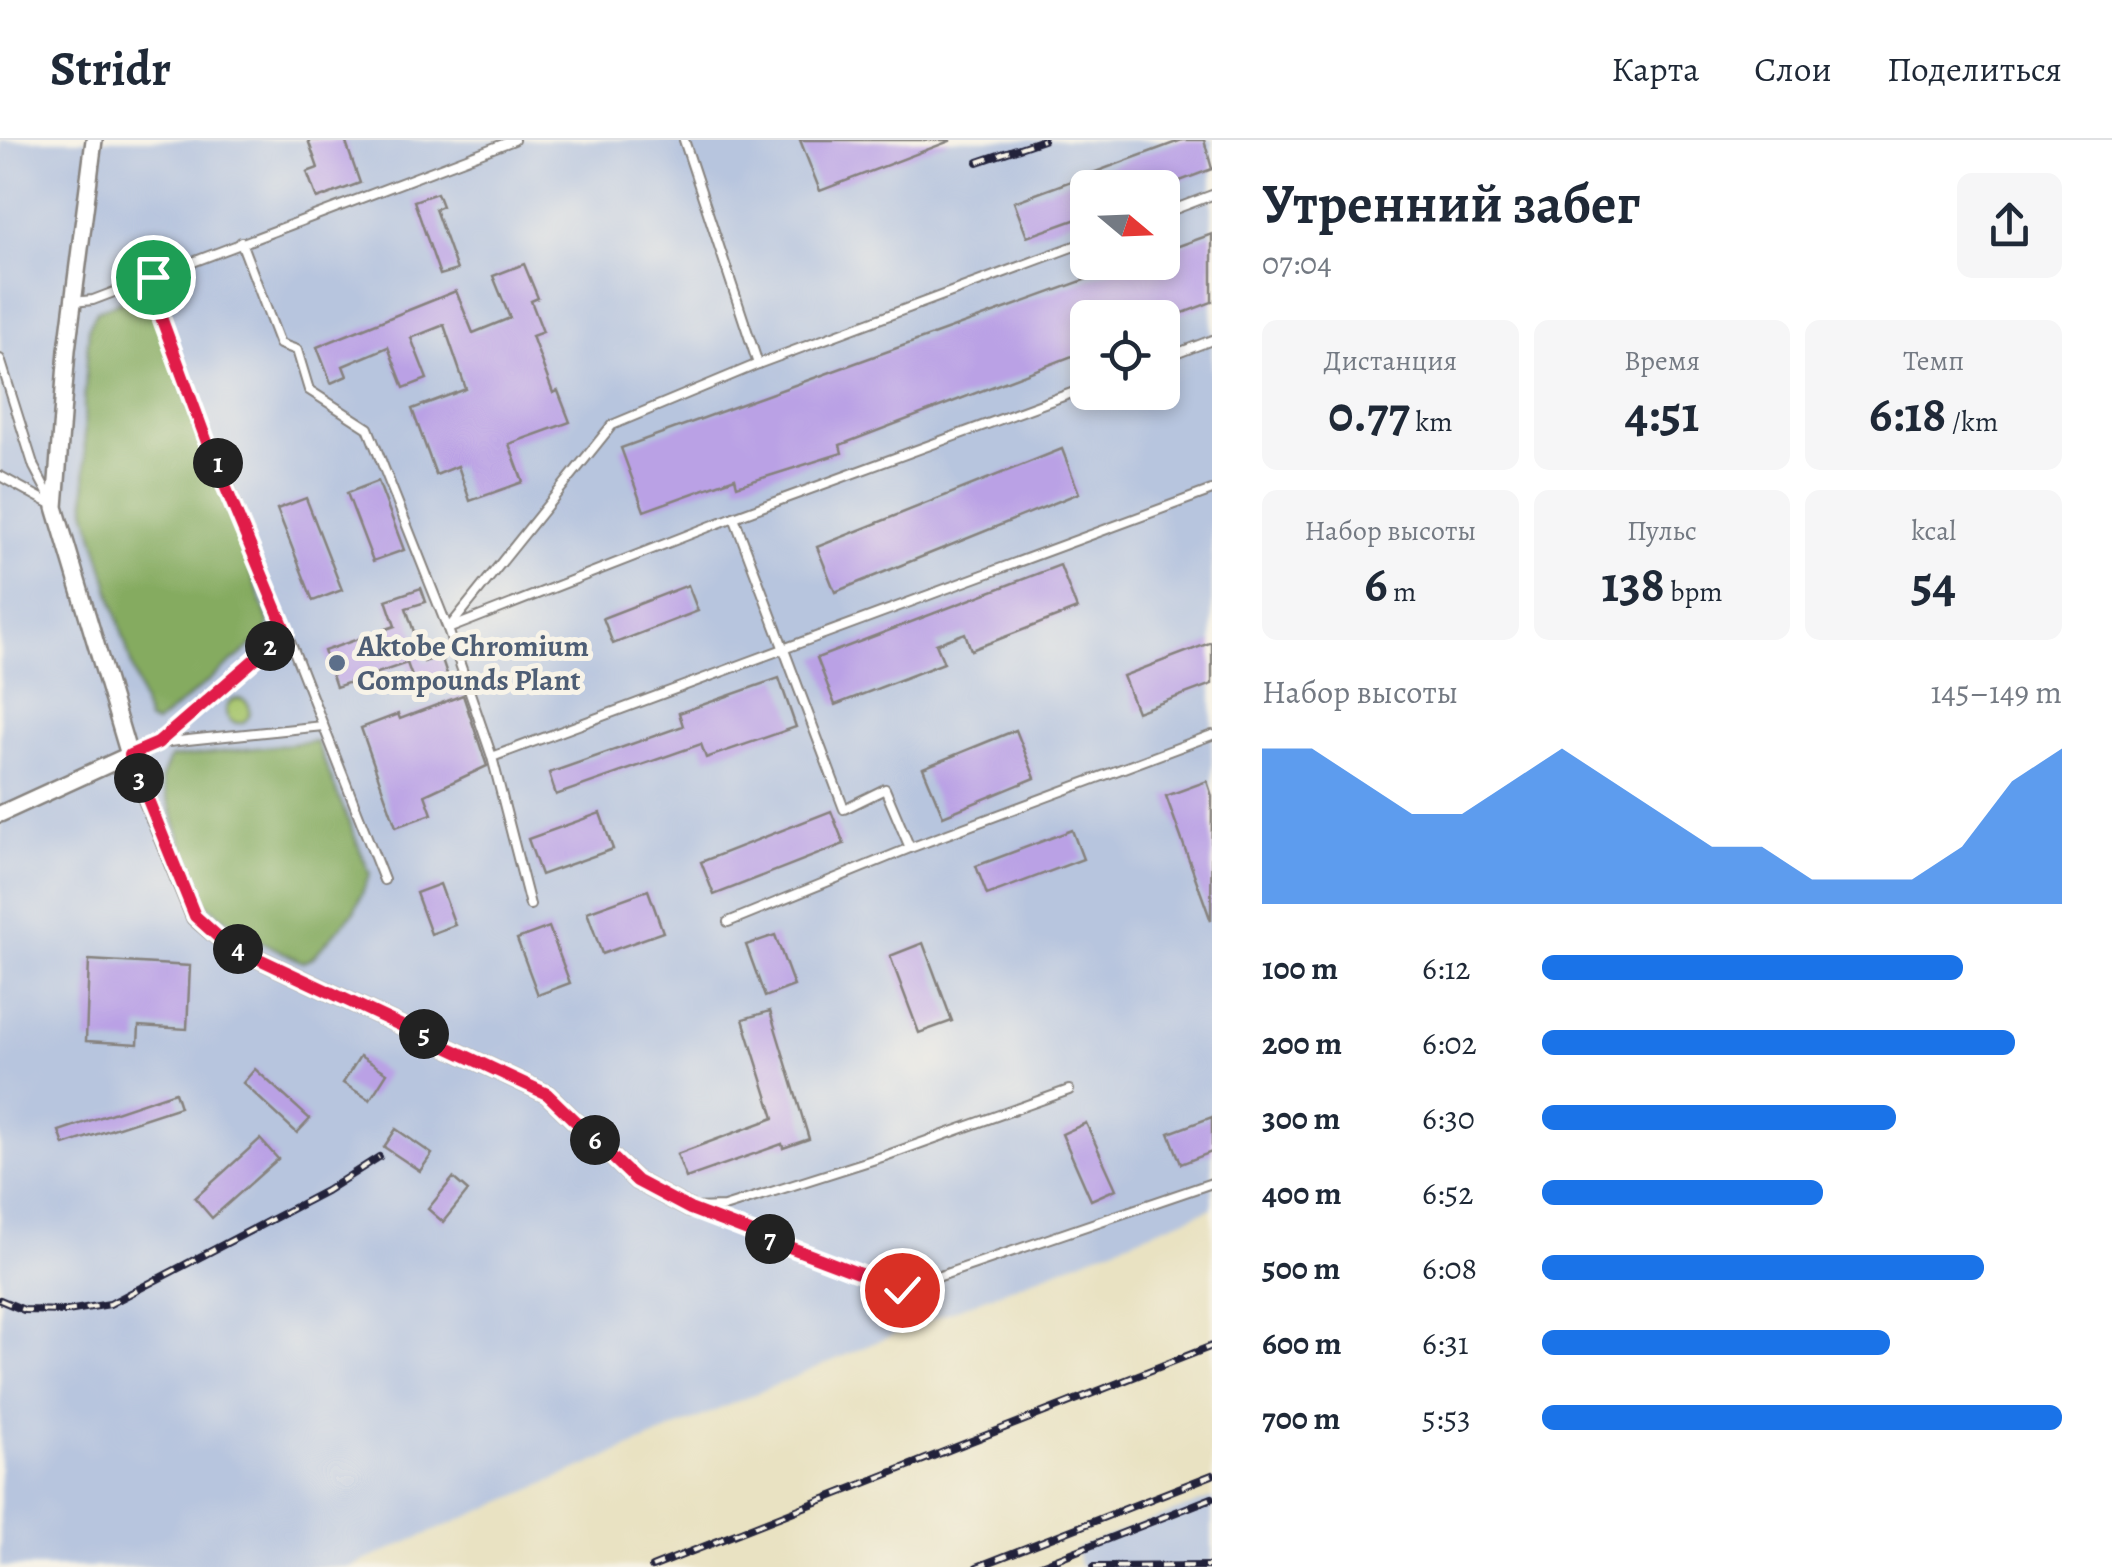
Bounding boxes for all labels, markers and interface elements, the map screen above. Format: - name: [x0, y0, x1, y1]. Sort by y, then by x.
- text: Stridr: [50, 36, 171, 102]
- text: Карта: [1611, 45, 1699, 93]
- text: Слои: [1754, 45, 1832, 93]
- text: Поделиться: [1887, 45, 2062, 93]
- text: Утренний забег: [1262, 166, 1640, 241]
- north arrow: [1070, 170, 1180, 280]
- map controls: [1070, 170, 1180, 410]
- button: share: [1957, 173, 2062, 278]
- pin: [111, 235, 196, 320]
- text: 07:04: [1262, 241, 1332, 285]
- icon: arrive: [126, 250, 181, 305]
- button: locate: [1070, 300, 1180, 410]
- text: Дистанция: [1324, 342, 1457, 380]
- text: Время: [1624, 342, 1700, 380]
- text: Темп: [1903, 342, 1964, 380]
- text: 0.77: [1328, 380, 1410, 448]
- text: 4:51: [1625, 380, 1699, 448]
- text: 6:18: [1869, 380, 1946, 448]
- text: km: [1410, 403, 1453, 441]
- text: /km: [1946, 403, 1998, 441]
- pin: 1: [193, 438, 243, 488]
- text: 1: [213, 444, 223, 482]
- text: Набор высоты: [1305, 512, 1476, 550]
- text: Пульс: [1627, 512, 1697, 550]
- text: kcal: [1911, 512, 1956, 550]
- text: 6: [1364, 550, 1388, 618]
- text: 138: [1601, 550, 1665, 618]
- text: 54: [1911, 550, 1956, 618]
- text: m: [1388, 573, 1416, 611]
- text: bpm: [1665, 573, 1723, 611]
- pin: 2: [245, 621, 295, 671]
- place label: Aktobe Chromium Compounds Plant: [356, 626, 589, 700]
- text: 2: [263, 627, 277, 665]
- marker: Aktobe Chromium Compounds Plant: [326, 652, 348, 674]
- text: Набор высоты: [1262, 670, 1458, 714]
- text: 145–149 m: [1930, 670, 2062, 714]
- pin: 3: [114, 753, 164, 803]
- text: 3: [133, 759, 145, 797]
- pin: 4: [213, 924, 263, 974]
- text: 4: [231, 930, 245, 968]
- text: 100 m: [1262, 946, 1338, 990]
- text: 6:12: [1422, 946, 1471, 990]
- pin: 5: [399, 1009, 449, 1059]
- text: 5: [418, 1015, 430, 1053]
- text: 200 m: [1262, 1021, 1342, 1065]
- text: 6:02: [1422, 1021, 1477, 1065]
- text: 300 m: [1262, 1096, 1340, 1140]
- text: 6:30: [1422, 1096, 1475, 1140]
- pin: 6: [570, 1115, 620, 1165]
- text: 6: [588, 1121, 602, 1159]
- text: 400 m: [1262, 1171, 1342, 1215]
- text: 6:52: [1422, 1171, 1473, 1215]
- pin: 7: [745, 1214, 795, 1264]
- text: 7: [764, 1220, 776, 1258]
- text: 500 m: [1262, 1246, 1340, 1290]
- text: 6:08: [1422, 1246, 1477, 1290]
- pin: [860, 1248, 945, 1333]
- icon: check: [875, 1263, 930, 1318]
- text: 600 m: [1262, 1321, 1342, 1365]
- text: 6:31: [1422, 1321, 1469, 1365]
- text: 700 m: [1262, 1396, 1340, 1440]
- text: 5:53: [1422, 1396, 1470, 1440]

